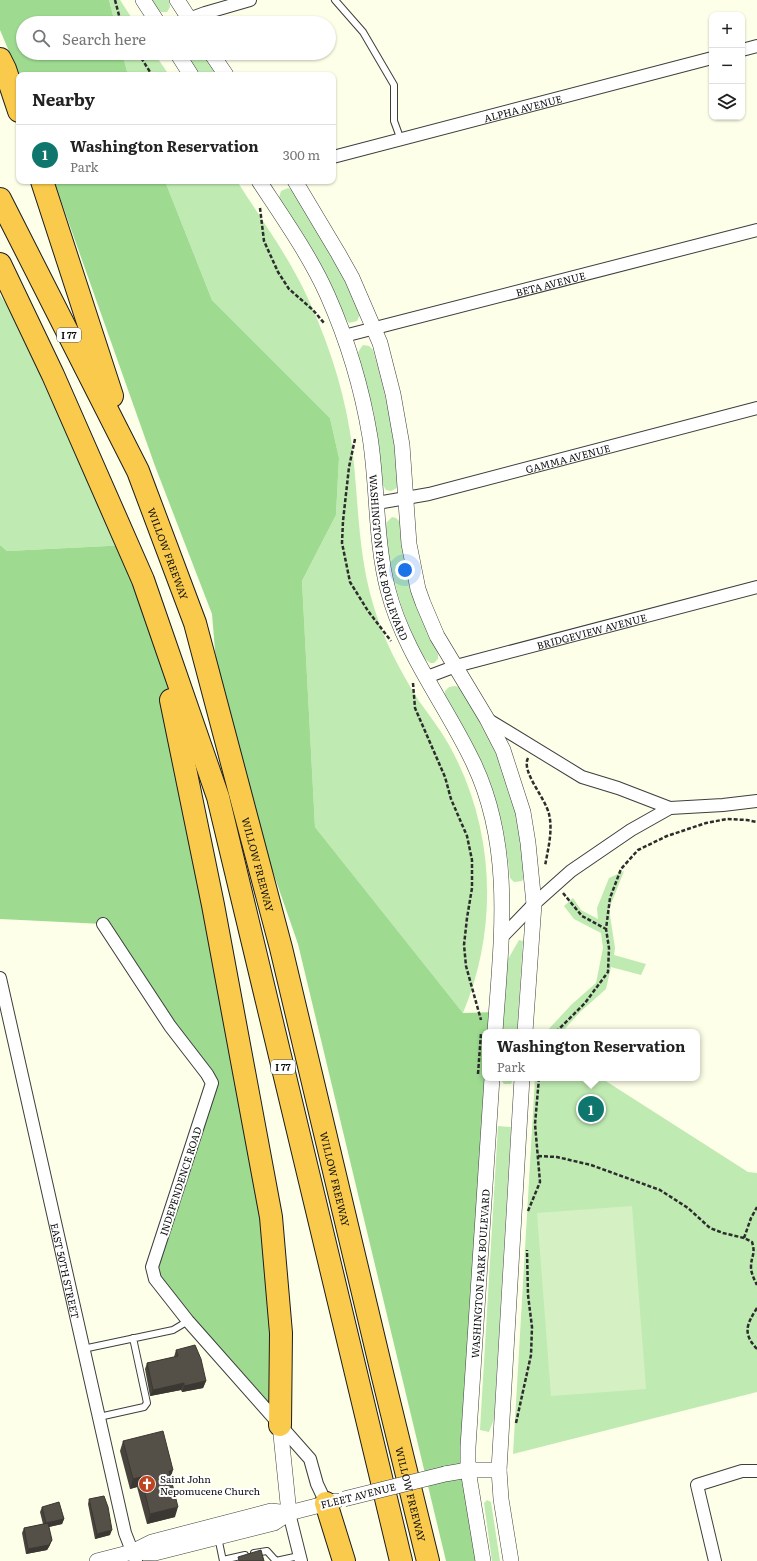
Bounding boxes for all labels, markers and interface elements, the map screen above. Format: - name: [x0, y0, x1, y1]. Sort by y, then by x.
- map controls: [709, 12, 745, 120]
- button: +: [709, 12, 745, 48]
- search box: [16, 16, 336, 60]
- icon: search: [30, 27, 52, 49]
- text: Search here: [62, 27, 146, 50]
- button: −: [709, 48, 745, 84]
- button: layers: [709, 84, 745, 120]
- text: Nearby: [32, 86, 95, 111]
- street label: ALPHA AVENUE: [482, 90, 563, 125]
- text: Washington Reservation: [70, 134, 259, 157]
- text: 1: [42, 145, 48, 164]
- text: 300 m: [283, 145, 320, 164]
- text: Park: [70, 157, 99, 176]
- street label: BETA AVENUE: [514, 267, 587, 299]
- road number: I 77: [57, 328, 81, 342]
- street label: GAMMA AVENUE: [523, 439, 612, 476]
- street label: WASHINGTON PARK BOULEVARD: [367, 474, 413, 643]
- street label: WILLOW FREEWAY: [145, 505, 193, 602]
- your location: [395, 560, 415, 580]
- street label: BRIDGEVIEW AVENUE: [535, 609, 648, 652]
- street label: WILLOW FREEWAY: [239, 815, 279, 913]
- popup: [482, 1029, 700, 1081]
- text: Washington Reservation: [497, 1034, 685, 1057]
- text: Park: [497, 1057, 525, 1076]
- road number: I 77: [271, 1060, 295, 1074]
- pin: 1: [578, 1094, 604, 1124]
- street label: INDEPENDENCE ROAD: [155, 1124, 205, 1237]
- street label: WILLOW FREEWAY: [317, 1130, 354, 1228]
- street label: WASHINGTON PARK BOULEVARD: [466, 1188, 492, 1359]
- street label: EAST 50TH STREET: [48, 1221, 84, 1320]
- street label: WILLOW FREEWAY: [393, 1445, 430, 1543]
- place label: Saint John Nepomucene Church: [160, 1471, 261, 1498]
- church icon: Saint John Nepomucene Church: [137, 1474, 157, 1494]
- street label: FLEET AVENUE: [319, 1478, 397, 1512]

